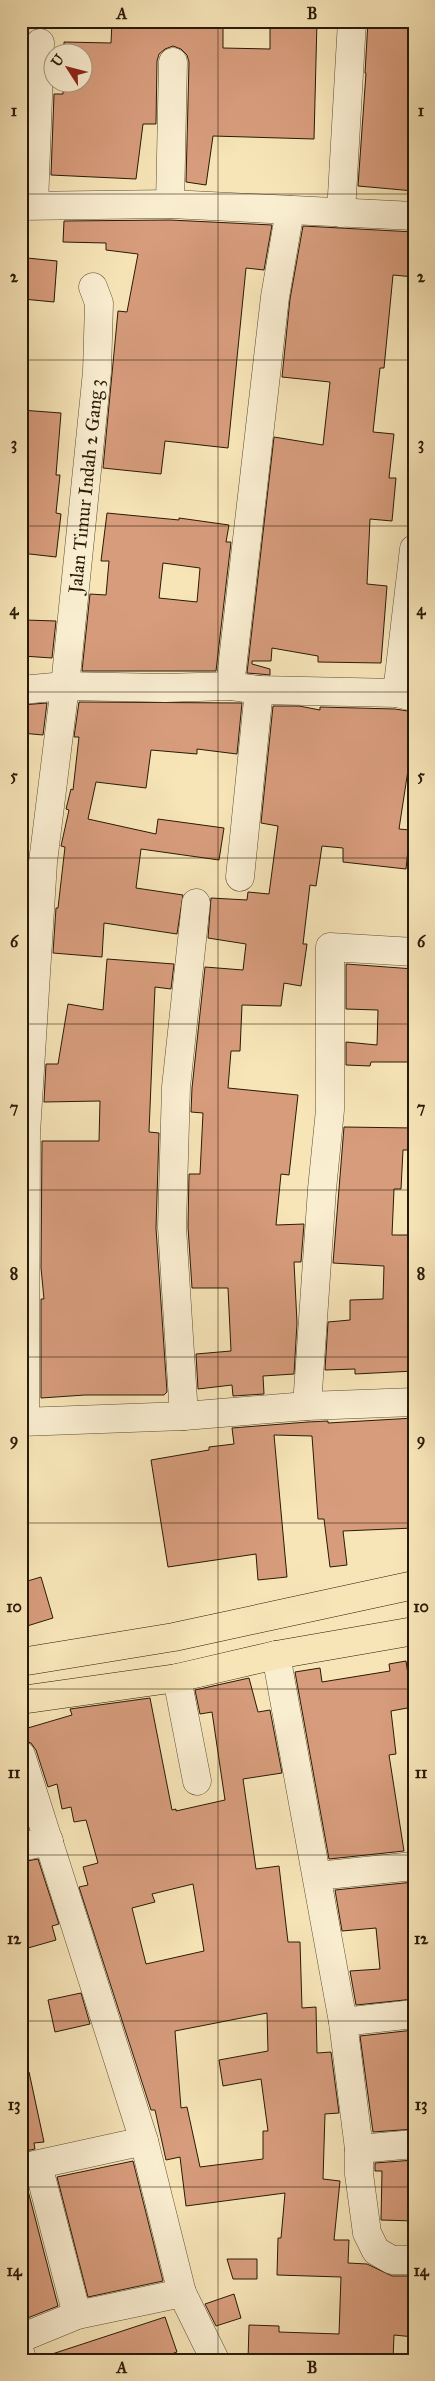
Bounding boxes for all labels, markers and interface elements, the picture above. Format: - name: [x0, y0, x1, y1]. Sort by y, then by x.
- text: A: [116, 4, 128, 23]
- text: B: [307, 4, 317, 23]
- north arrow: [42, 42, 92, 92]
- text: U: [48, 50, 69, 70]
- text: 1: [11, 101, 18, 120]
- text: 1: [418, 101, 425, 120]
- text: 2: [10, 267, 19, 286]
- text: 2: [417, 267, 426, 286]
- street label: Jalan Timur Indah 2 Gang 3: [63, 378, 108, 596]
- text: 3: [11, 434, 17, 454]
- text: 3: [418, 434, 424, 454]
- text: 4: [10, 600, 20, 620]
- text: 4: [417, 600, 427, 620]
- text: 5: [10, 766, 18, 785]
- text: 5: [417, 766, 425, 785]
- text: 6: [10, 932, 19, 951]
- text: 6: [417, 932, 426, 951]
- text: 7: [10, 1098, 19, 1117]
- text: 7: [417, 1098, 426, 1117]
- text: 8: [10, 1264, 18, 1283]
- text: 8: [417, 1264, 425, 1283]
- text: 9: [10, 1430, 18, 1450]
- text: 9: [417, 1430, 425, 1450]
- text: 10: [6, 1597, 22, 1616]
- text: 10: [413, 1597, 429, 1616]
- text: 11: [8, 1763, 21, 1782]
- text: 11: [415, 1763, 428, 1782]
- text: 12: [7, 1929, 22, 1948]
- text: 12: [414, 1929, 429, 1948]
- text: 13: [8, 2095, 20, 2115]
- text: 13: [415, 2095, 427, 2115]
- text: 14: [6, 2261, 23, 2281]
- text: 14: [413, 2261, 430, 2281]
- text: A: [116, 2358, 128, 2377]
- text: B: [307, 2358, 317, 2377]

